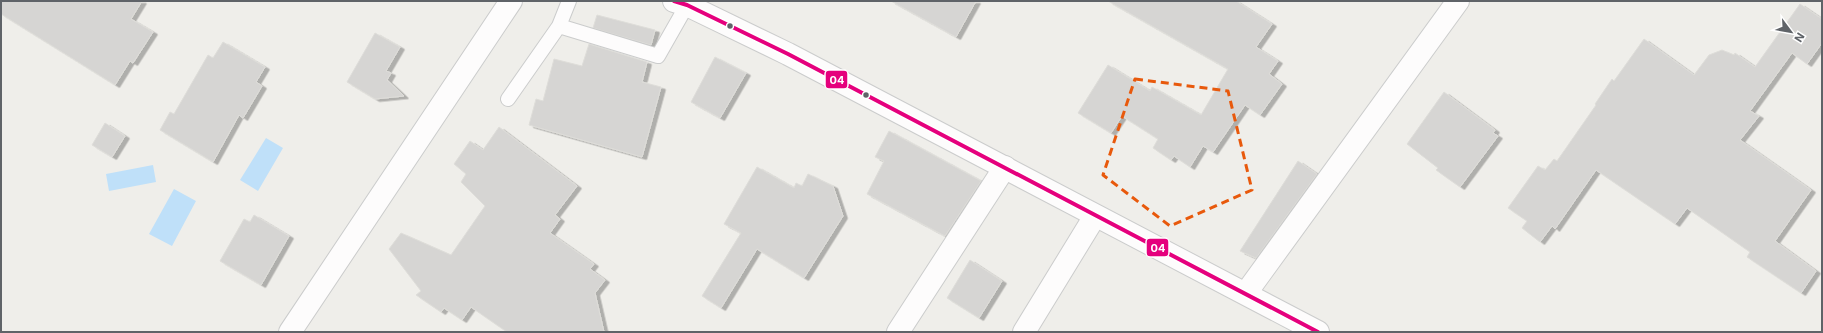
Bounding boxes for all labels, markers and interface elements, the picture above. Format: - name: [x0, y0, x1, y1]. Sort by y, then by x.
- north arrow: [1771, 12, 1811, 52]
- unlabelled marker: [725, 21, 735, 31]
- text: N: [1791, 30, 1808, 45]
- line badge: 04: [825, 70, 848, 89]
- text: 04: [830, 73, 844, 87]
- unlabelled marker: [861, 90, 871, 100]
- line badge: 04: [1146, 238, 1169, 257]
- text: 04: [1151, 241, 1165, 255]

